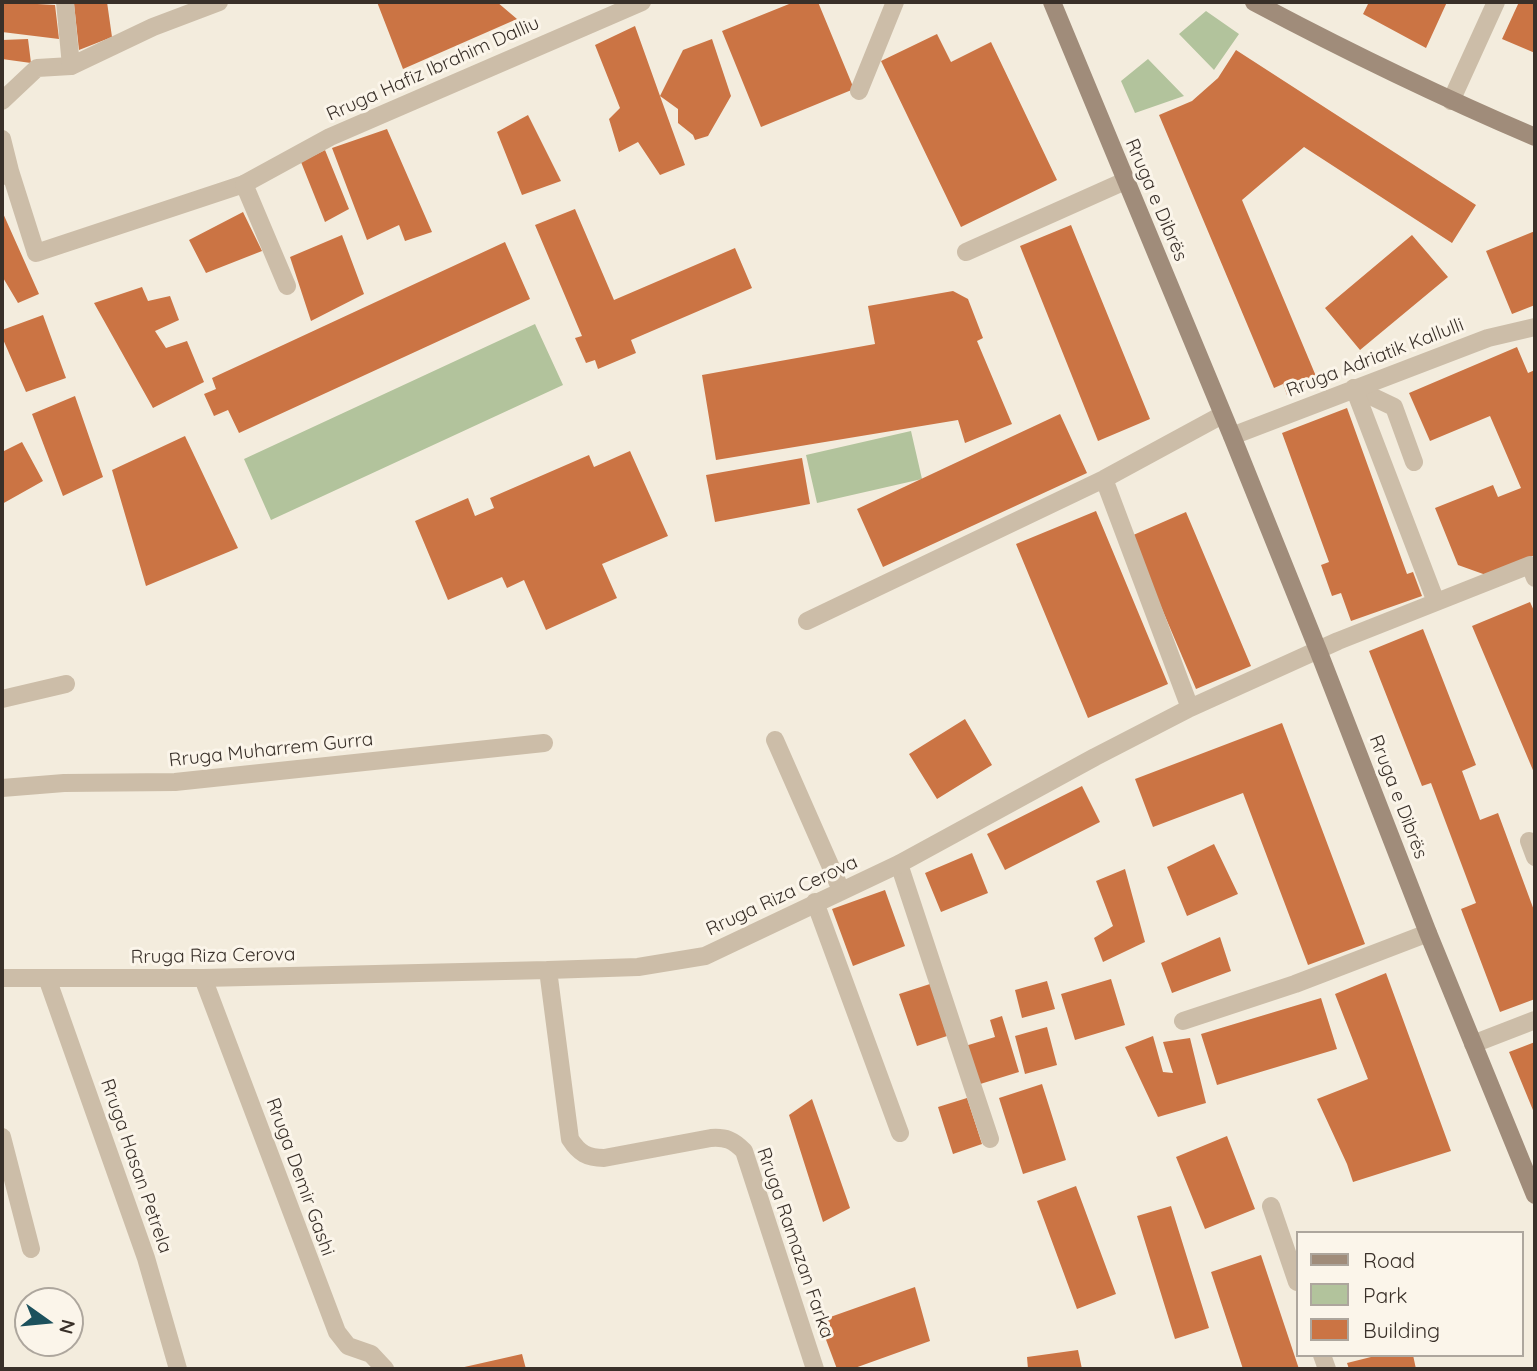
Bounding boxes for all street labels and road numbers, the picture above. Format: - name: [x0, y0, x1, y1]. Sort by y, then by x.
- street label: Rruga Hafiz Ibrahim Dalliu: [323, 12, 543, 126]
- street label: Rruga e Dibrës: [1120, 135, 1192, 265]
- street label: Rruga Adriatik Kallulli: [1283, 314, 1467, 402]
- street label: Rruga Muharrem Gurra: [168, 728, 374, 772]
- street label: Rruga e Dibrës: [1364, 732, 1432, 862]
- street label: Rruga Riza Cerova: [703, 851, 861, 941]
- street label: Rruga Riza Cerova: [130, 943, 296, 969]
- street label: Rruga Hasan Petrela: [95, 1076, 177, 1256]
- street label: Rruga Demir Gashi: [261, 1095, 339, 1259]
- street label: Rruga Ramazan Farka: [752, 1145, 838, 1341]

